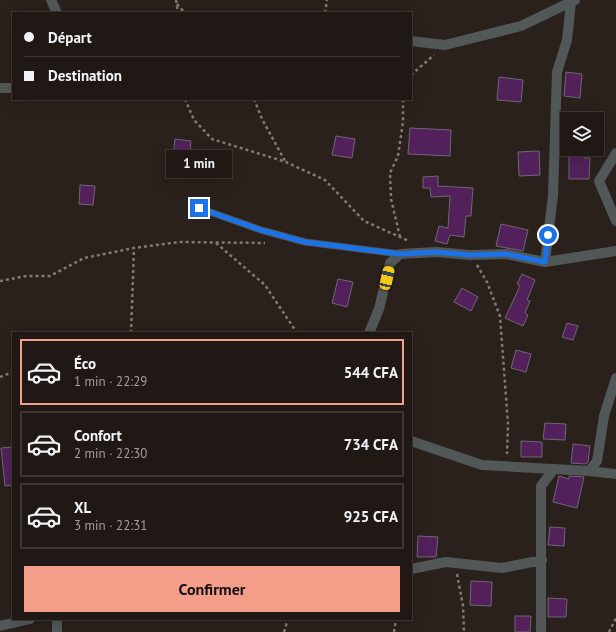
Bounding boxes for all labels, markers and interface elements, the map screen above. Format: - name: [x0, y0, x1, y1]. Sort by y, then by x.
- text: Départ: [48, 28, 92, 47]
- text: Destination: [48, 66, 122, 85]
- map controls: [560, 112, 604, 156]
- button: layers: [560, 112, 604, 156]
- callout: 1 min: [166, 150, 232, 178]
- text: 1 min: [183, 155, 215, 172]
- route end: [190, 199, 208, 217]
- route start: [539, 226, 557, 244]
- car: [378, 265, 396, 291]
- icon: car: [26, 354, 62, 390]
- text: Éco: [74, 354, 96, 373]
- text: 544 CFA: [344, 363, 398, 382]
- text: 1 min · 22:29: [74, 373, 147, 390]
- icon: car: [26, 426, 62, 462]
- text: Confort: [74, 426, 122, 445]
- text: 734 CFA: [344, 435, 398, 454]
- text: 2 min · 22:30: [74, 445, 147, 462]
- icon: car: [26, 498, 62, 534]
- text: XL: [74, 498, 91, 517]
- text: 925 CFA: [344, 507, 398, 526]
- text: 3 min · 22:31: [74, 517, 147, 534]
- button: Confirmer: [24, 566, 400, 612]

